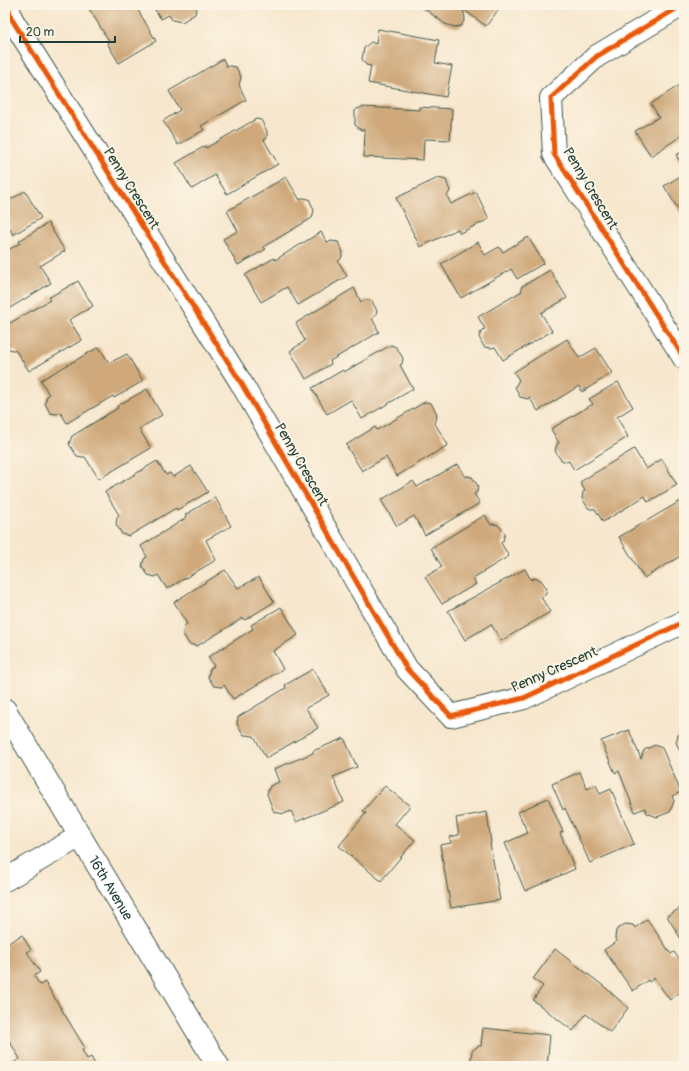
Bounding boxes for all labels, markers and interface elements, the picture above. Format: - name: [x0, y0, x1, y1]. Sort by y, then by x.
- scale bar: [20, 18, 115, 44]
- text: 20 m: [26, 25, 55, 40]
- street label: Penny Crescent: [100, 144, 164, 232]
- street label: Penny Crescent: [559, 144, 622, 233]
- street label: Penny Crescent: [271, 420, 332, 509]
- street label: Penny Crescent: [508, 643, 600, 696]
- street label: 16th Avenue: [85, 853, 136, 923]

